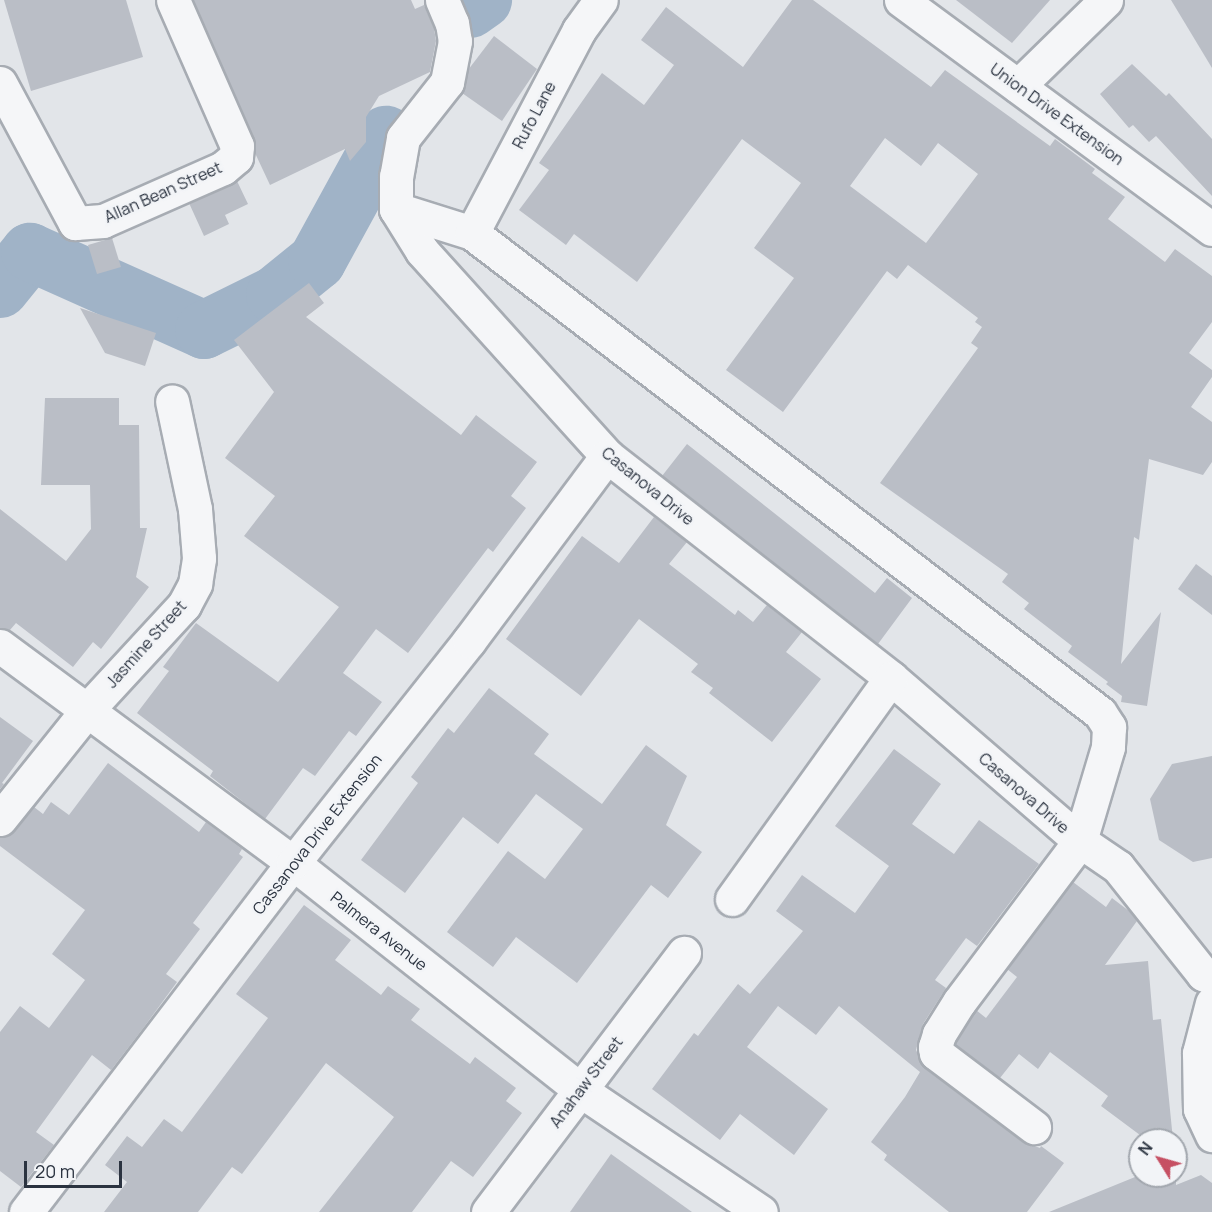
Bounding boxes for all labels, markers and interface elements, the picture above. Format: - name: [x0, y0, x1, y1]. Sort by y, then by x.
- street label: Union Drive Extension: [986, 59, 1128, 169]
- street label: Rufo Lane: [508, 78, 560, 152]
- street label: Allan Bean Street: [101, 157, 225, 227]
- street label: Casanova Drive: [598, 443, 698, 529]
- street label: Jasmine Street: [102, 596, 190, 692]
- street label: Casanova Drive: [975, 749, 1073, 837]
- street label: Cassanova Drive Extension: [248, 750, 386, 918]
- street label: Palmera Avenue: [327, 887, 431, 975]
- street label: Anahaw Street: [546, 1033, 626, 1131]
- north arrow: [1128, 1128, 1188, 1188]
- text: N: [1133, 1137, 1157, 1160]
- scale bar: [27, 1149, 124, 1187]
- text: 20 m: [35, 1159, 75, 1183]

